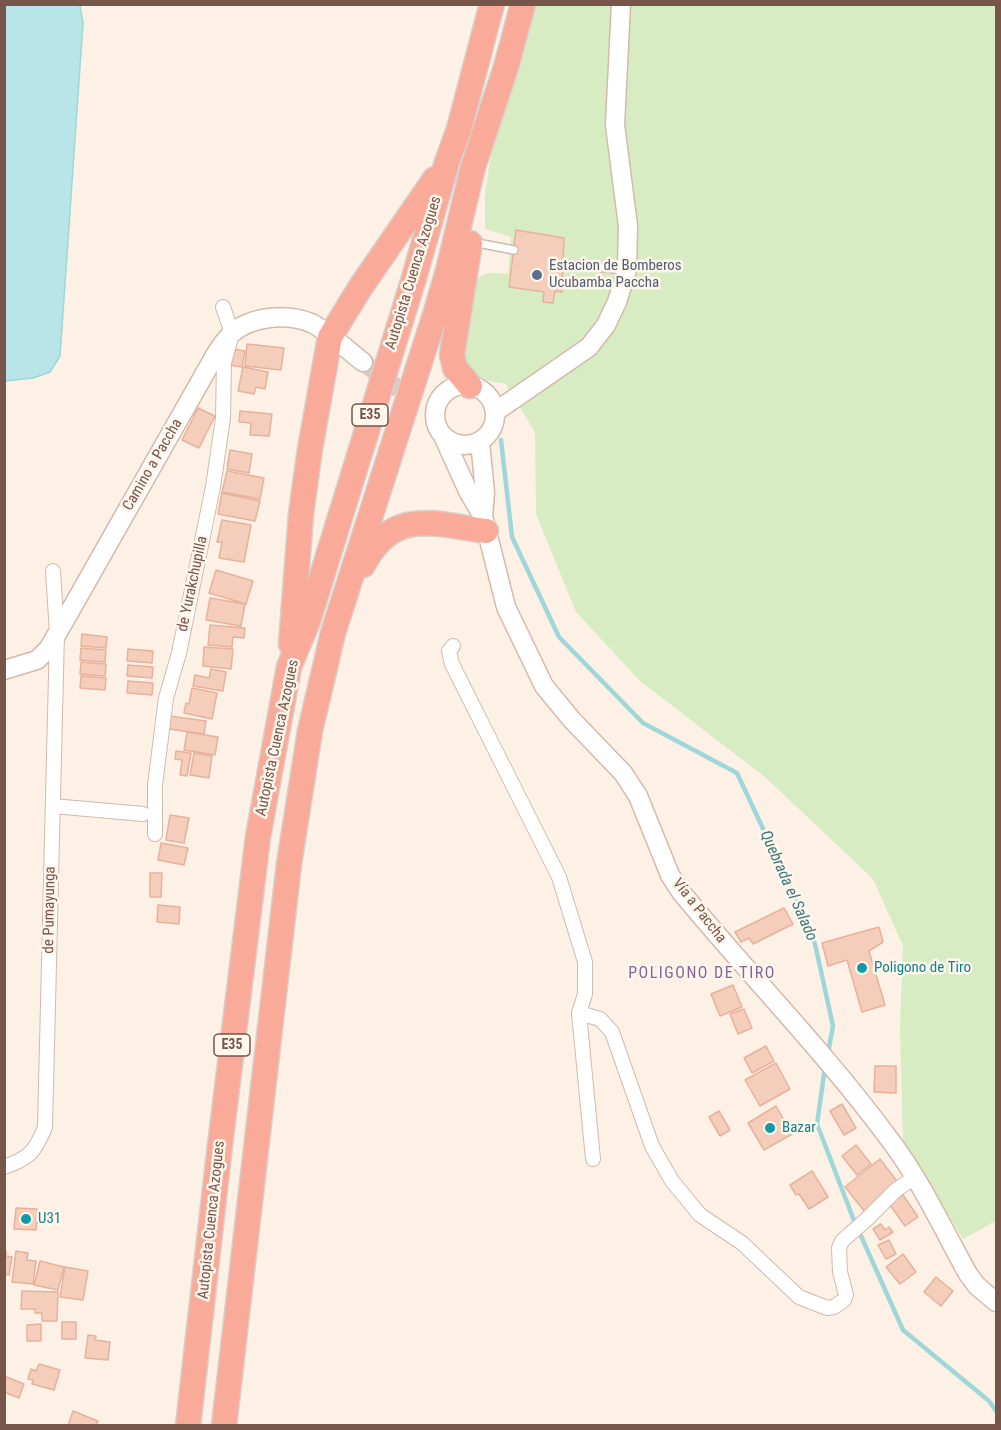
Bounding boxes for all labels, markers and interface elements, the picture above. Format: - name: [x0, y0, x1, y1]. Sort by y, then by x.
- street label: Autopista Cuenca Azogues: [382, 194, 446, 352]
- place label: Estacion de Bomberos Ucubamba Paccha: [549, 257, 682, 292]
- marker: Estacion de Bomberos Ucubamba Paccha: [530, 268, 544, 282]
- road number: E35: [352, 404, 388, 426]
- street label: Camino a Paccha: [119, 416, 187, 514]
- street label: de Yurakchupilla: [174, 535, 212, 633]
- street label: Autopista Cuenca Azogues: [253, 658, 303, 818]
- water label: Quebrada el Salado: [755, 828, 821, 944]
- street label: de Pumayunga: [40, 866, 60, 954]
- street label: Vía a Paccha: [668, 875, 730, 947]
- place label: Poligono de Tiro: [874, 959, 971, 977]
- marker: Poligono de Tiro: [855, 961, 869, 975]
- district label: POLIGONO DE TIRO: [628, 964, 776, 984]
- road number: E35: [214, 1034, 250, 1056]
- place label: Bazar: [782, 1119, 816, 1137]
- marker: Bazar: [763, 1121, 777, 1135]
- street label: Autopista Cuenca Azogues: [195, 1140, 229, 1300]
- place label: U31: [38, 1210, 61, 1228]
- marker: U31: [19, 1212, 33, 1226]

